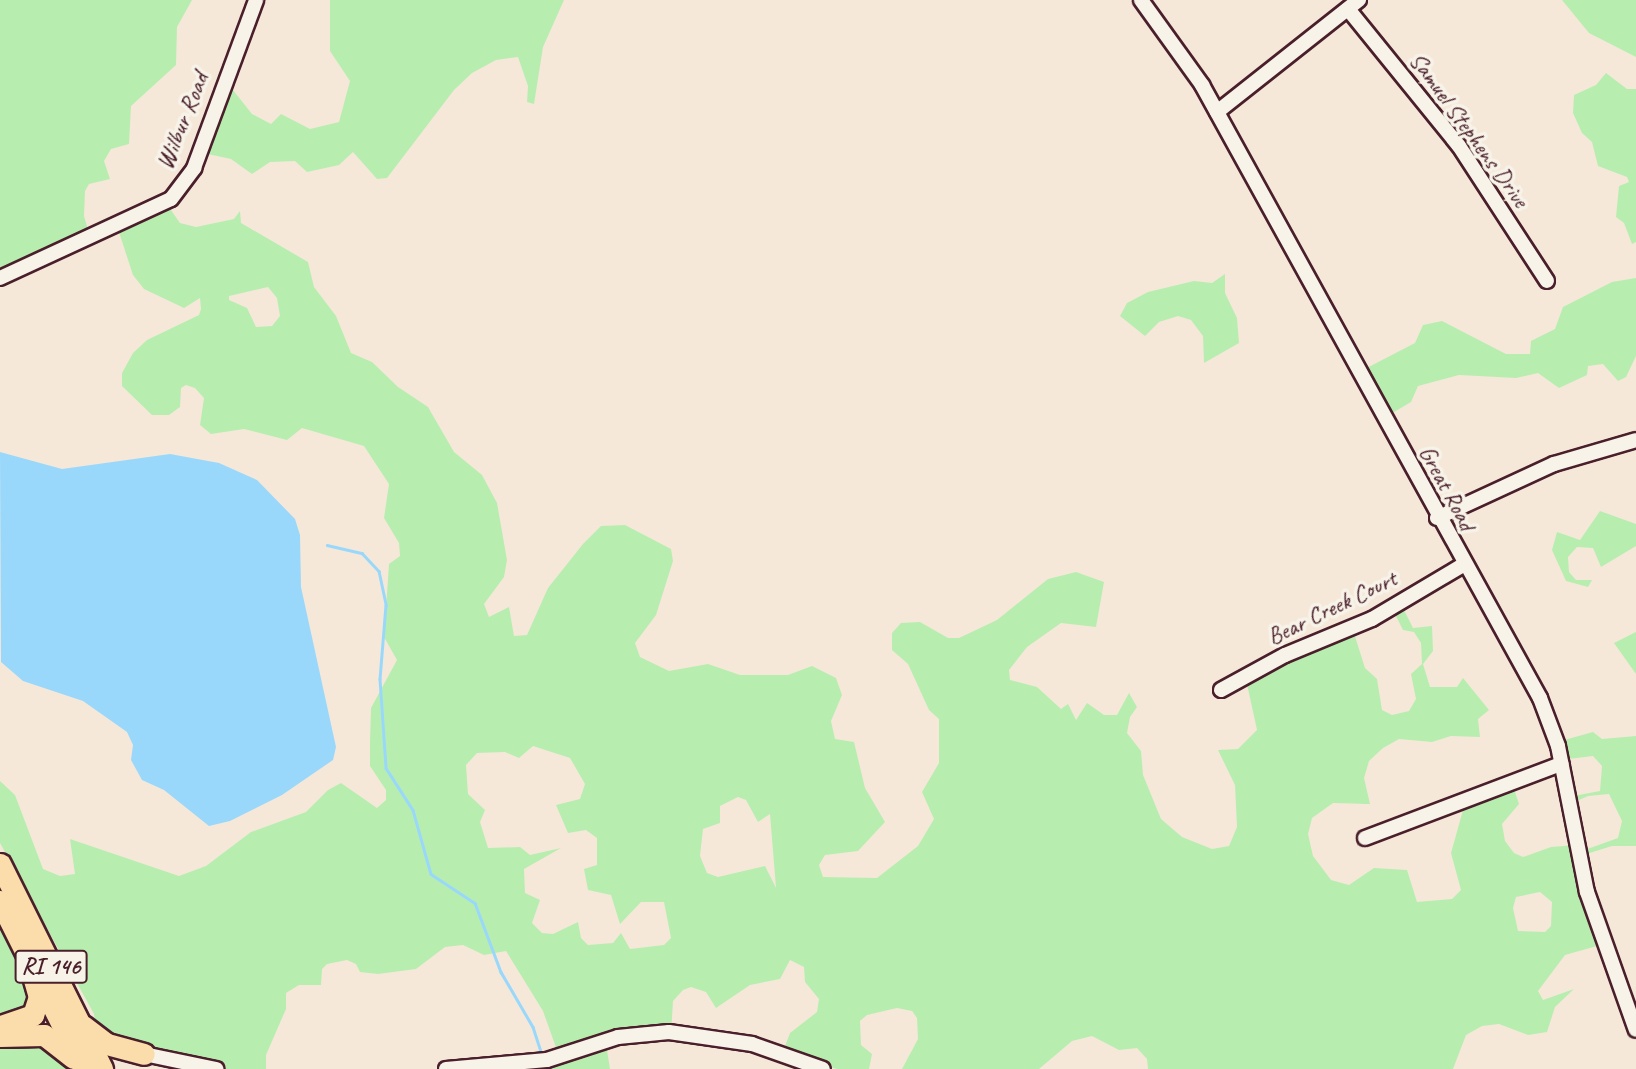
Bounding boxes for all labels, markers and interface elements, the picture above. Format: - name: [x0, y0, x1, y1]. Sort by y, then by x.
- street label: Samuel Stephens Drive: [1403, 47, 1535, 213]
- street label: Wilbur Road: [151, 69, 215, 173]
- street label: Great Road: [1413, 441, 1481, 535]
- street label: Bear Creek Court: [1263, 564, 1401, 652]
- road number: RI 146: [14, 948, 88, 986]

